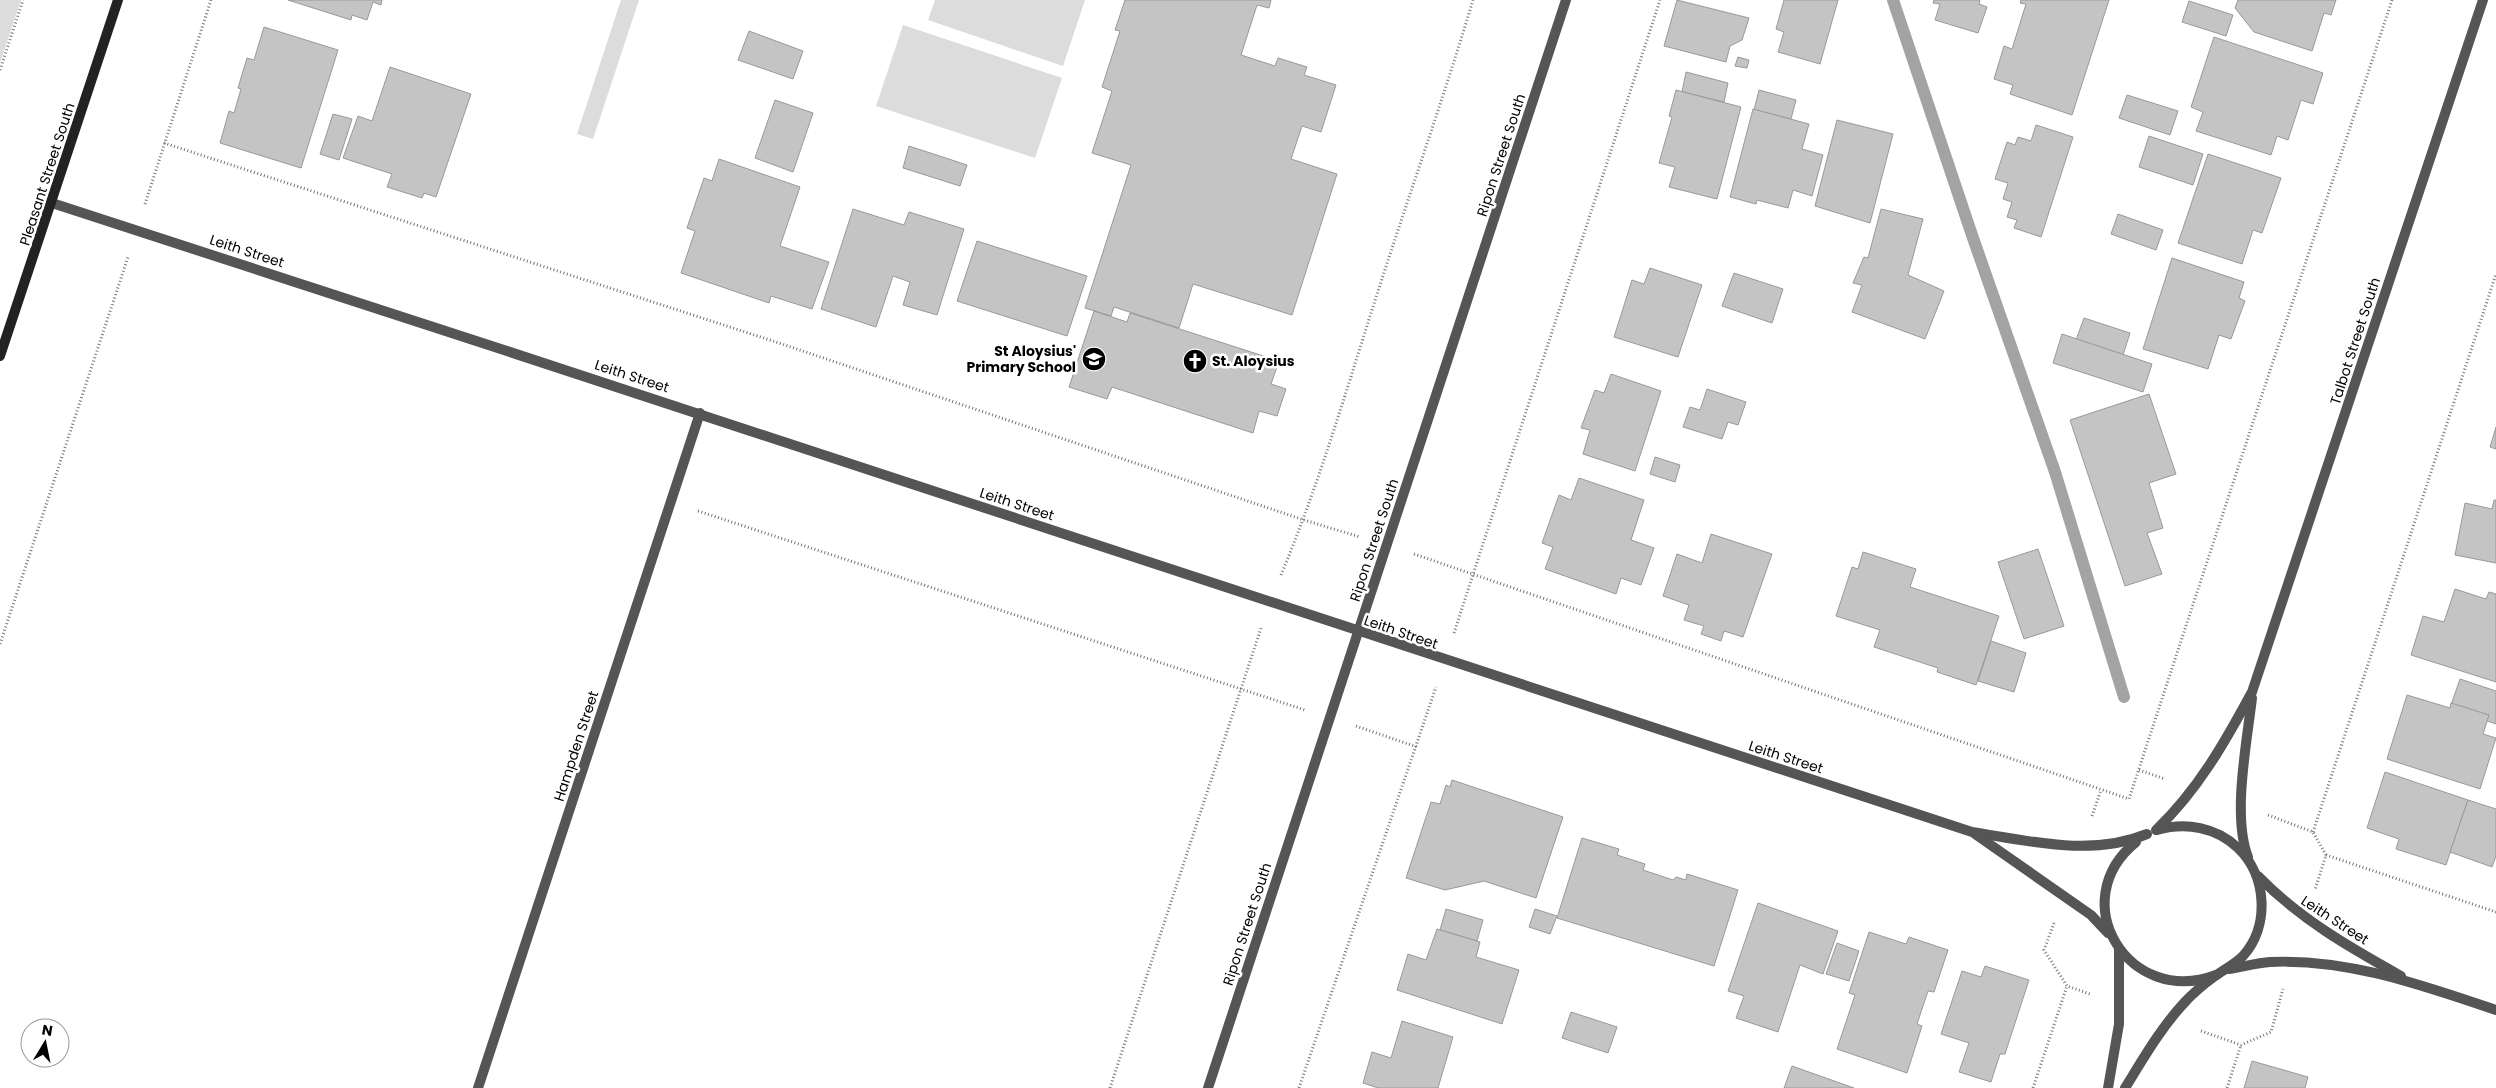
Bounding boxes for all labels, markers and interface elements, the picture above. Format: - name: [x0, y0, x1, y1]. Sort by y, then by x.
- street label: Ripon Street South: [1472, 91, 1530, 219]
- street label: Pleasant Street South: [14, 100, 80, 248]
- street label: Leith Street: [207, 230, 287, 272]
- street label: Talbot Street South: [2325, 275, 2385, 407]
- place label: St Aloysius' Primary School: [967, 341, 1076, 377]
- school or university icon: St Aloysius' Primary School: [1081, 346, 1107, 372]
- church icon: St. Aloysius: [1182, 348, 1208, 374]
- place label: St. Aloysius: [1212, 351, 1295, 371]
- street label: Leith Street: [592, 355, 672, 397]
- street label: Ripon Street South: [1345, 476, 1403, 604]
- street label: Leith Street: [977, 483, 1057, 525]
- street label: Leith Street: [1361, 610, 1441, 654]
- street label: Hampden Street: [549, 688, 603, 804]
- street label: Leith Street: [1746, 736, 1826, 778]
- street label: Ripon Street South: [1218, 860, 1276, 988]
- street label: Leith Street: [2297, 891, 2373, 949]
- north arrow: [20, 1018, 70, 1068]
- text: N: [40, 1019, 54, 1041]

